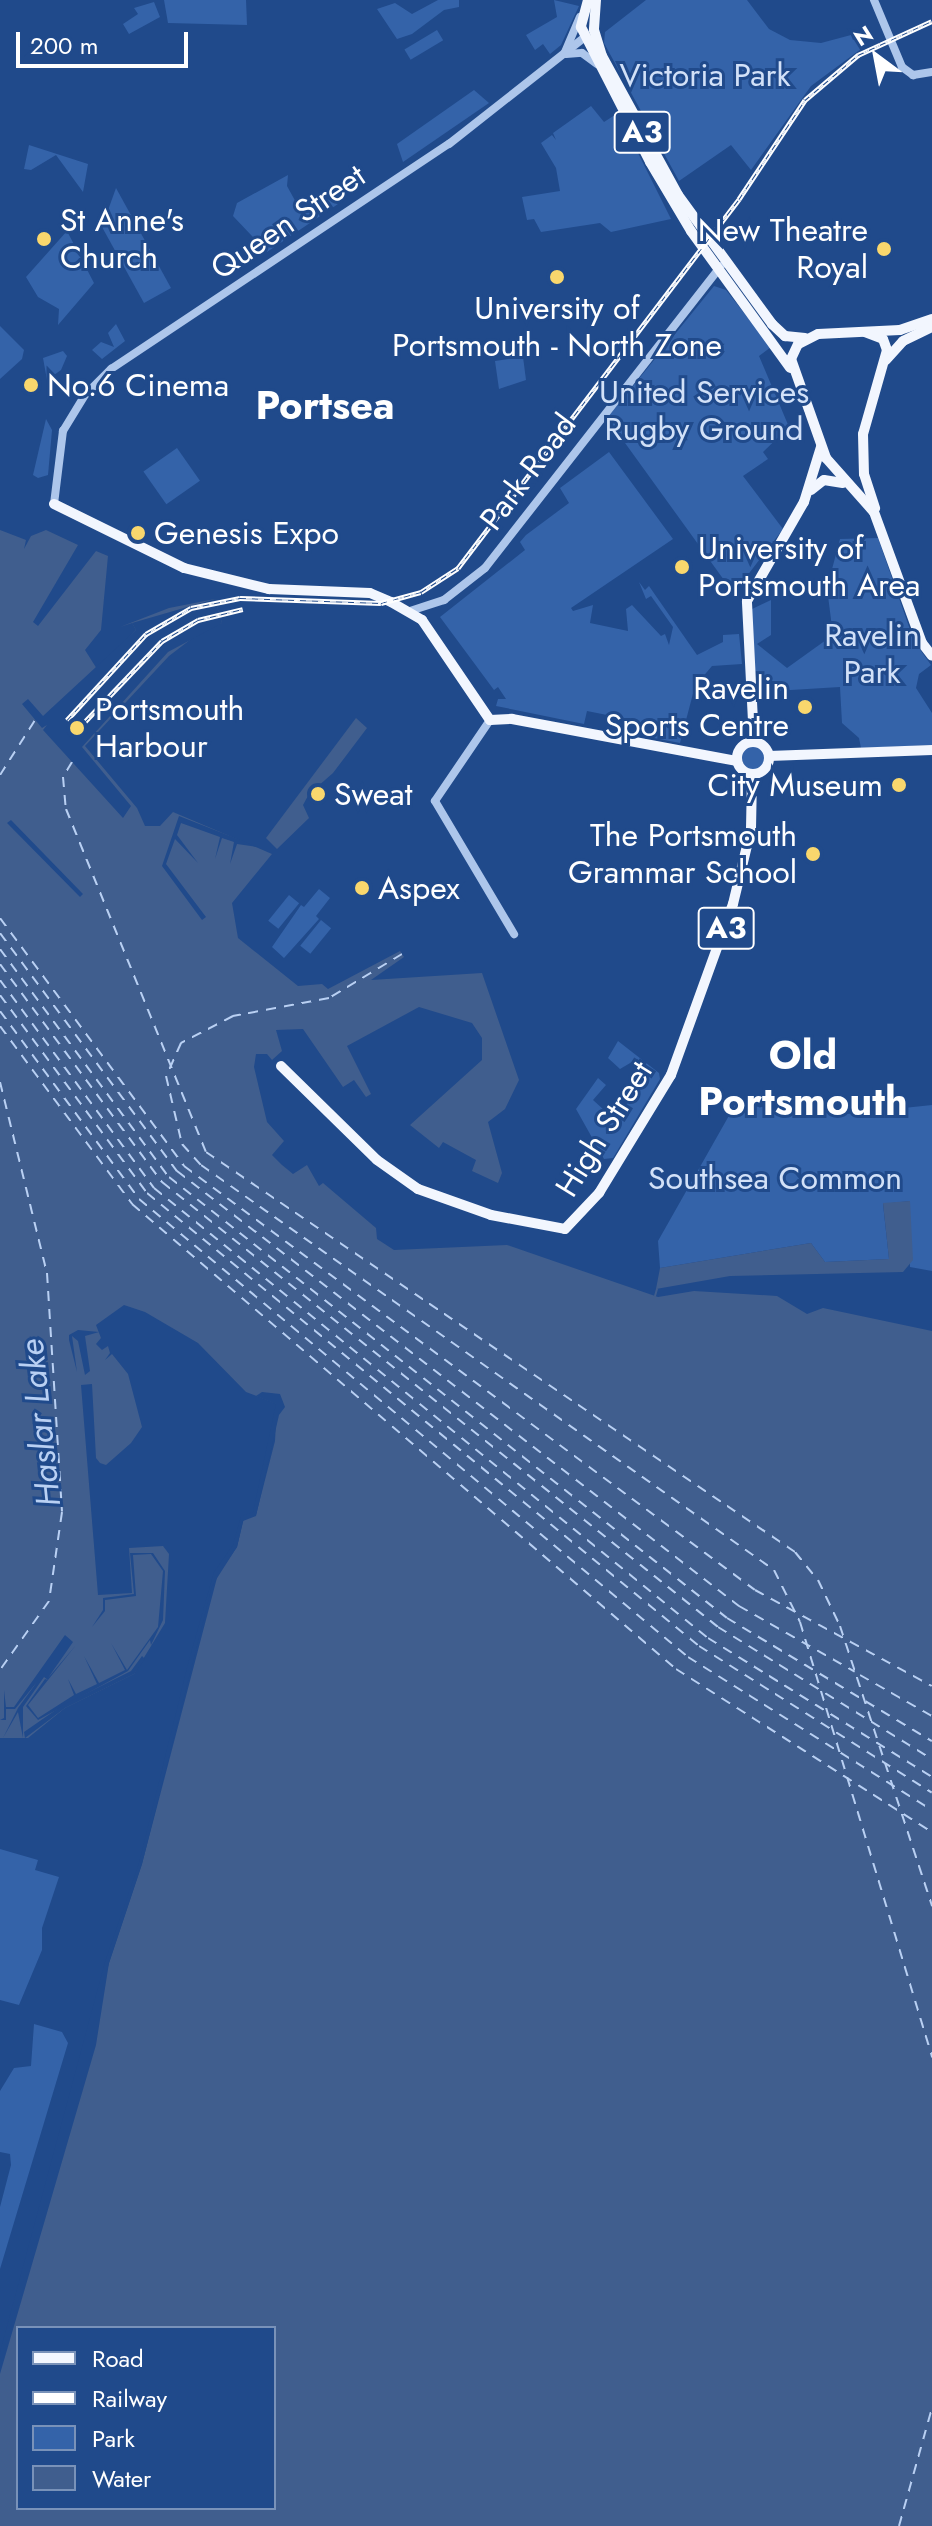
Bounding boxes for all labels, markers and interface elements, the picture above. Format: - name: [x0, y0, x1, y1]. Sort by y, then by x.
- scale bar: [20, 16, 192, 66]
- north arrow: [836, 16, 916, 96]
- text: N: [847, 17, 879, 54]
- text: 200 m: [30, 28, 98, 63]
- park label: Victoria Park: [619, 56, 791, 94]
- road number: A3: [612, 106, 672, 158]
- street label: Queen Street: [204, 156, 372, 288]
- place label: St Anne's Church: [60, 202, 184, 277]
- place label: New Theatre Royal: [698, 212, 868, 287]
- marker: St Anne's Church: [35, 230, 53, 248]
- marker: New Theatre Royal: [875, 240, 893, 258]
- marker: University of Portsmouth - North Zone: [548, 268, 566, 286]
- place label: University of Portsmouth - North Zone: [392, 290, 722, 365]
- place label: No.6 Cinema: [47, 366, 229, 404]
- park label: United Services Rugby Ground: [599, 374, 809, 449]
- marker: No.6 Cinema: [22, 376, 40, 394]
- district label: Portsea: [255, 381, 395, 429]
- street label: Park Road: [472, 406, 584, 538]
- place label: Genesis Expo: [154, 514, 339, 552]
- marker: Genesis Expo: [129, 524, 147, 542]
- place label: University of Portsmouth Area: [698, 530, 920, 605]
- marker: University of Portsmouth Area: [673, 558, 691, 576]
- park label: Ravelin Park: [824, 617, 920, 692]
- place label: Ravelin Sports Centre: [605, 670, 789, 745]
- place label: Portsmouth Harbour: [95, 691, 244, 766]
- marker: Ravelin Sports Centre: [796, 698, 814, 716]
- marker: Portsmouth Harbour: [66, 717, 88, 739]
- place label: City Museum: [708, 766, 883, 804]
- place label: Sweat: [334, 775, 412, 813]
- marker: City Museum: [890, 776, 908, 794]
- marker: Sweat: [309, 785, 327, 803]
- place label: The Portsmouth Grammar School: [568, 817, 797, 892]
- marker: The Portsmouth Grammar School: [804, 845, 822, 863]
- place label: Aspex: [378, 869, 460, 907]
- marker: Aspex: [353, 879, 371, 897]
- road number: A3: [696, 902, 756, 954]
- district label: Old Portsmouth: [698, 1031, 908, 1125]
- street label: High Street: [547, 1054, 661, 1204]
- park label: Southsea Common: [648, 1159, 902, 1197]
- water label: Haslar Lake: [11, 1337, 69, 1509]
- legend: [16, 2326, 276, 2510]
- text: Road: [92, 2341, 144, 2376]
- text: Railway: [92, 2381, 167, 2416]
- text: Park: [92, 2421, 135, 2456]
- text: Water: [92, 2461, 151, 2496]

